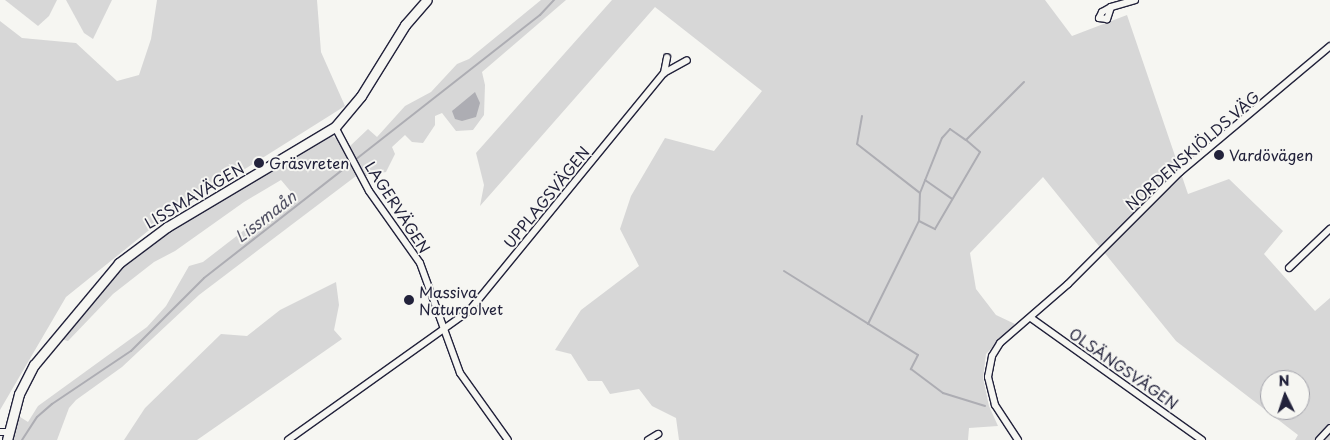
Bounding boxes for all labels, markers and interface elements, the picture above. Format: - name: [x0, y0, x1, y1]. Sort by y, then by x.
- street label: NORDENSKIÖLDS VÄG: [1121, 87, 1263, 213]
- street label: UPPLAGSVÄGEN: [499, 143, 593, 251]
- place label: Vardövägen: [1229, 146, 1313, 164]
- marker: Vardövägen: [1213, 149, 1225, 161]
- place label: Gräsvreten: [269, 154, 349, 172]
- marker: Gräsvreten: [253, 157, 265, 169]
- street label: LISSMAVÄGEN: [141, 158, 247, 232]
- street label: LAGERVÄGEN: [362, 158, 434, 256]
- water label: Lissmaån: [231, 186, 299, 246]
- place label: Massiva Naturgolvet: [419, 282, 503, 317]
- marker: Massiva Naturgolvet: [403, 294, 415, 306]
- street label: OLSÄNGSVÄGEN: [1066, 324, 1182, 412]
- north arrow: [1260, 370, 1310, 420]
- text: N: [1278, 370, 1290, 391]

